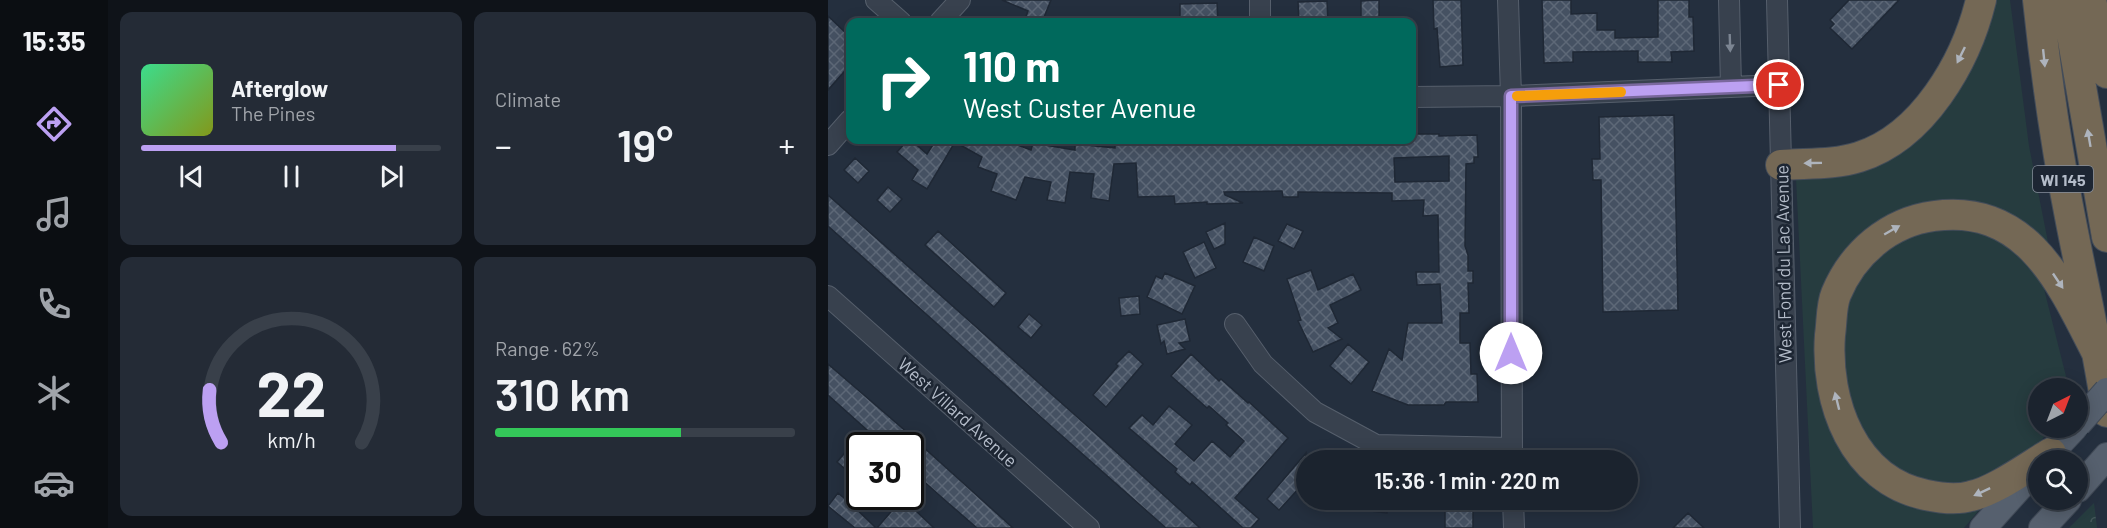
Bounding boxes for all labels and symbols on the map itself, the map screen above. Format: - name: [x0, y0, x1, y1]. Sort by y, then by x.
- one-way arrow: [1725, 34, 1735, 53]
- one-way arrow: [1957, 46, 1966, 63]
- one-way arrow: [2039, 49, 2049, 68]
- pin: [1753, 59, 1804, 110]
- one-way arrow: [2085, 128, 2094, 147]
- one-way arrow: [1804, 158, 1823, 168]
- street label: West Fond du Lac Avenue: [1770, 165, 1796, 363]
- road number: WI 145: [2033, 166, 2093, 192]
- one-way arrow: [1884, 225, 1901, 235]
- one-way arrow: [2053, 272, 2064, 289]
- position arrow: [1479, 321, 1543, 385]
- street label: West Villard Avenue: [894, 353, 1022, 471]
- north arrow: [2028, 378, 2088, 438]
- one-way arrow: [1831, 392, 1841, 410]
- speed limit sign: 30: [846, 432, 924, 510]
- one-way arrow: [1972, 487, 1990, 497]

